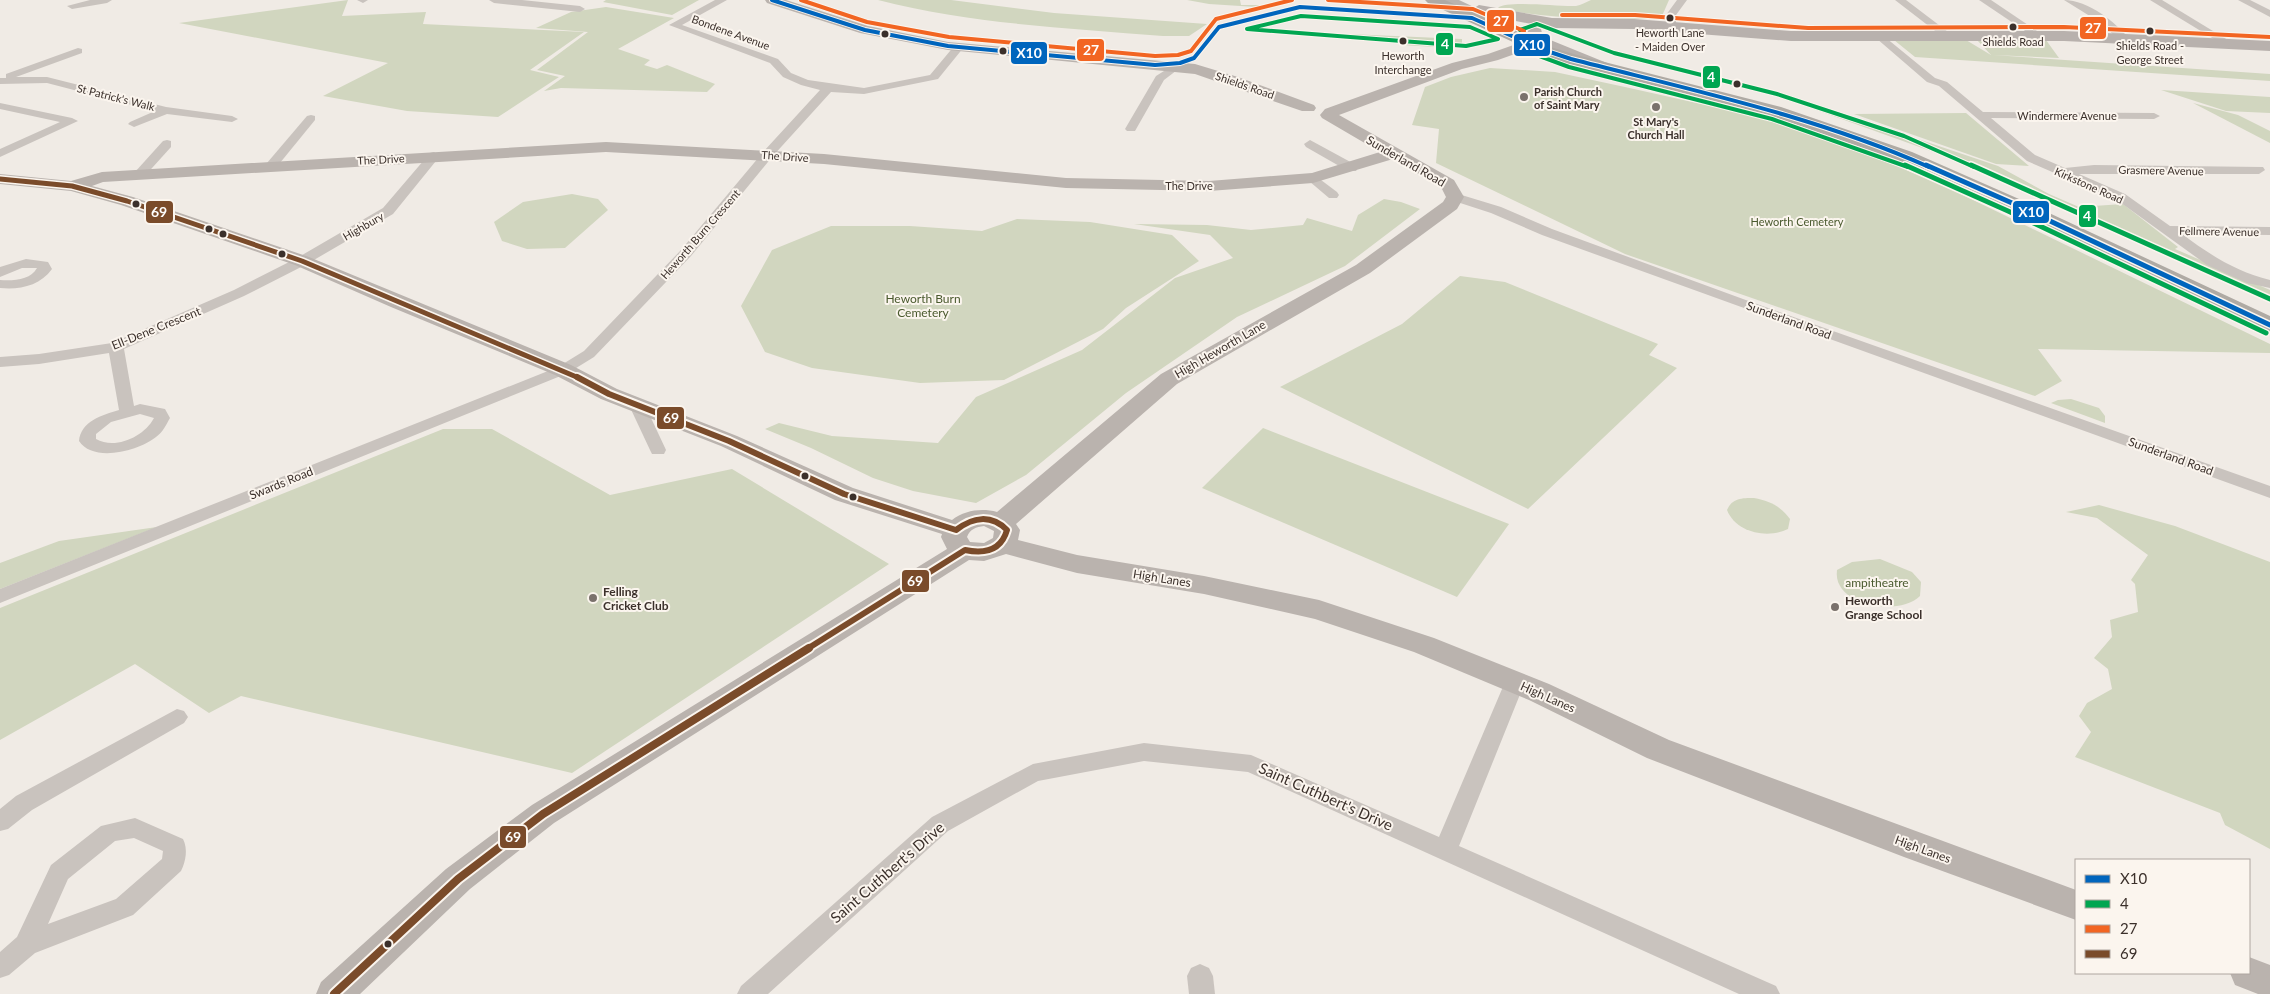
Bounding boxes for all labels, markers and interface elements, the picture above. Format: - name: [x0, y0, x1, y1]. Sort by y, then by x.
- line badge: 27: [1486, 9, 1515, 33]
- street label: Bondene Avenue: [690, 12, 772, 52]
- text: 27: [1493, 12, 1509, 29]
- marker: Heworth Lane - Maiden Over: [1665, 13, 1675, 23]
- line badge: 27: [2079, 16, 2107, 40]
- text: 27: [2085, 19, 2101, 36]
- marker: Shields Road: [2008, 22, 2018, 32]
- place label: Heworth Lane - Maiden Over: [1635, 26, 1705, 53]
- marker: Shields Road - George Street: [2145, 26, 2155, 36]
- unlabelled marker: [880, 29, 890, 39]
- line badge: 4: [1435, 32, 1454, 56]
- line badge: X10: [1513, 33, 1551, 57]
- text: 4: [1441, 35, 1449, 52]
- place label: Shields Road: [1982, 35, 2044, 48]
- marker: Heworth Interchange: [1398, 36, 1408, 46]
- text: X10: [1519, 36, 1545, 53]
- line badge: 27: [1076, 38, 1105, 62]
- place label: Shields Road - George Street: [2116, 39, 2184, 66]
- line badge: X10: [1010, 41, 1048, 65]
- text: 27: [1083, 41, 1099, 58]
- text: X10: [1016, 44, 1042, 61]
- unlabelled marker: [998, 46, 1008, 56]
- place label: Heworth Interchange: [1375, 49, 1432, 76]
- line badge: 4: [1702, 65, 1721, 89]
- text: 4: [1707, 68, 1715, 85]
- street label: Shields Road: [1214, 69, 1276, 101]
- unlabelled marker: [1732, 79, 1742, 89]
- street label: St Patrick's Walk: [76, 81, 157, 113]
- place label: Parish Church of Saint Mary: [1534, 85, 1602, 111]
- marker: Parish Church of Saint Mary: [1518, 91, 1530, 103]
- marker: St Mary's Church Hall: [1650, 101, 1662, 113]
- street label: Windermere Avenue: [2017, 109, 2117, 122]
- place label: St Mary's Church Hall: [1627, 115, 1685, 141]
- street label: Sunderland Road: [1364, 132, 1448, 190]
- street label: The Drive: [761, 148, 809, 164]
- street label: The Drive: [357, 151, 405, 167]
- street label: Grasmere Avenue: [2118, 163, 2204, 177]
- street label: Kirkstone Road: [2053, 164, 2125, 206]
- street label: The Drive: [1165, 179, 1213, 192]
- street label: Heworth Burn Crescent: [658, 187, 742, 281]
- unlabelled marker: [131, 199, 141, 209]
- line badge: 69: [145, 200, 174, 224]
- line badge: X10: [2012, 200, 2050, 224]
- text: 69: [151, 203, 167, 220]
- text: X10: [2018, 203, 2044, 220]
- line badge: 4: [2078, 204, 2097, 228]
- text: 4: [2083, 207, 2091, 224]
- street label: Highbury: [340, 209, 386, 243]
- park label: Heworth Cemetery: [1751, 215, 1844, 228]
- unlabelled marker: [204, 224, 214, 234]
- street label: Fellmere Avenue: [2179, 224, 2259, 238]
- unlabelled marker: [218, 229, 228, 239]
- unlabelled marker: [277, 249, 287, 259]
- park label: Heworth Burn Cemetery: [885, 291, 961, 320]
- street label: Sunderland Road: [1745, 298, 1833, 342]
- street label: Ell-Dene Crescent: [109, 303, 203, 353]
- street label: High Heworth Lane: [1172, 317, 1268, 381]
- line badge: 69: [656, 406, 685, 430]
- text: 69: [663, 409, 679, 426]
- street label: Sunderland Road: [2127, 434, 2215, 478]
- street label: Swards Road: [247, 463, 315, 503]
- unlabelled marker: [800, 471, 810, 481]
- unlabelled marker: [848, 492, 858, 502]
- street label: High Lanes: [1132, 566, 1192, 590]
- line badge: 69: [901, 569, 930, 593]
- text: 69: [907, 572, 923, 589]
- park label: ampitheatre: [1845, 575, 1909, 590]
- place label: Felling Cricket Club: [603, 584, 669, 613]
- marker: Felling Cricket Club: [587, 592, 599, 604]
- place label: Heworth Grange School: [1845, 593, 1922, 622]
- marker: Heworth Grange School: [1829, 601, 1841, 613]
- street label: High Lanes: [1518, 678, 1578, 716]
- street label: Saint Cuthbert's Drive: [1256, 758, 1396, 834]
- street label: Saint Cuthbert's Drive: [826, 818, 948, 926]
- line badge: 69: [499, 825, 527, 849]
- text: 69: [505, 828, 521, 845]
- street label: High Lanes: [1893, 832, 1953, 866]
- legend: [2075, 859, 2250, 974]
- text: X10: [2120, 869, 2147, 887]
- text: 4: [2120, 894, 2129, 912]
- text: 27: [2120, 919, 2138, 937]
- unlabelled marker: [383, 939, 393, 949]
- text: 69: [2120, 944, 2137, 962]

